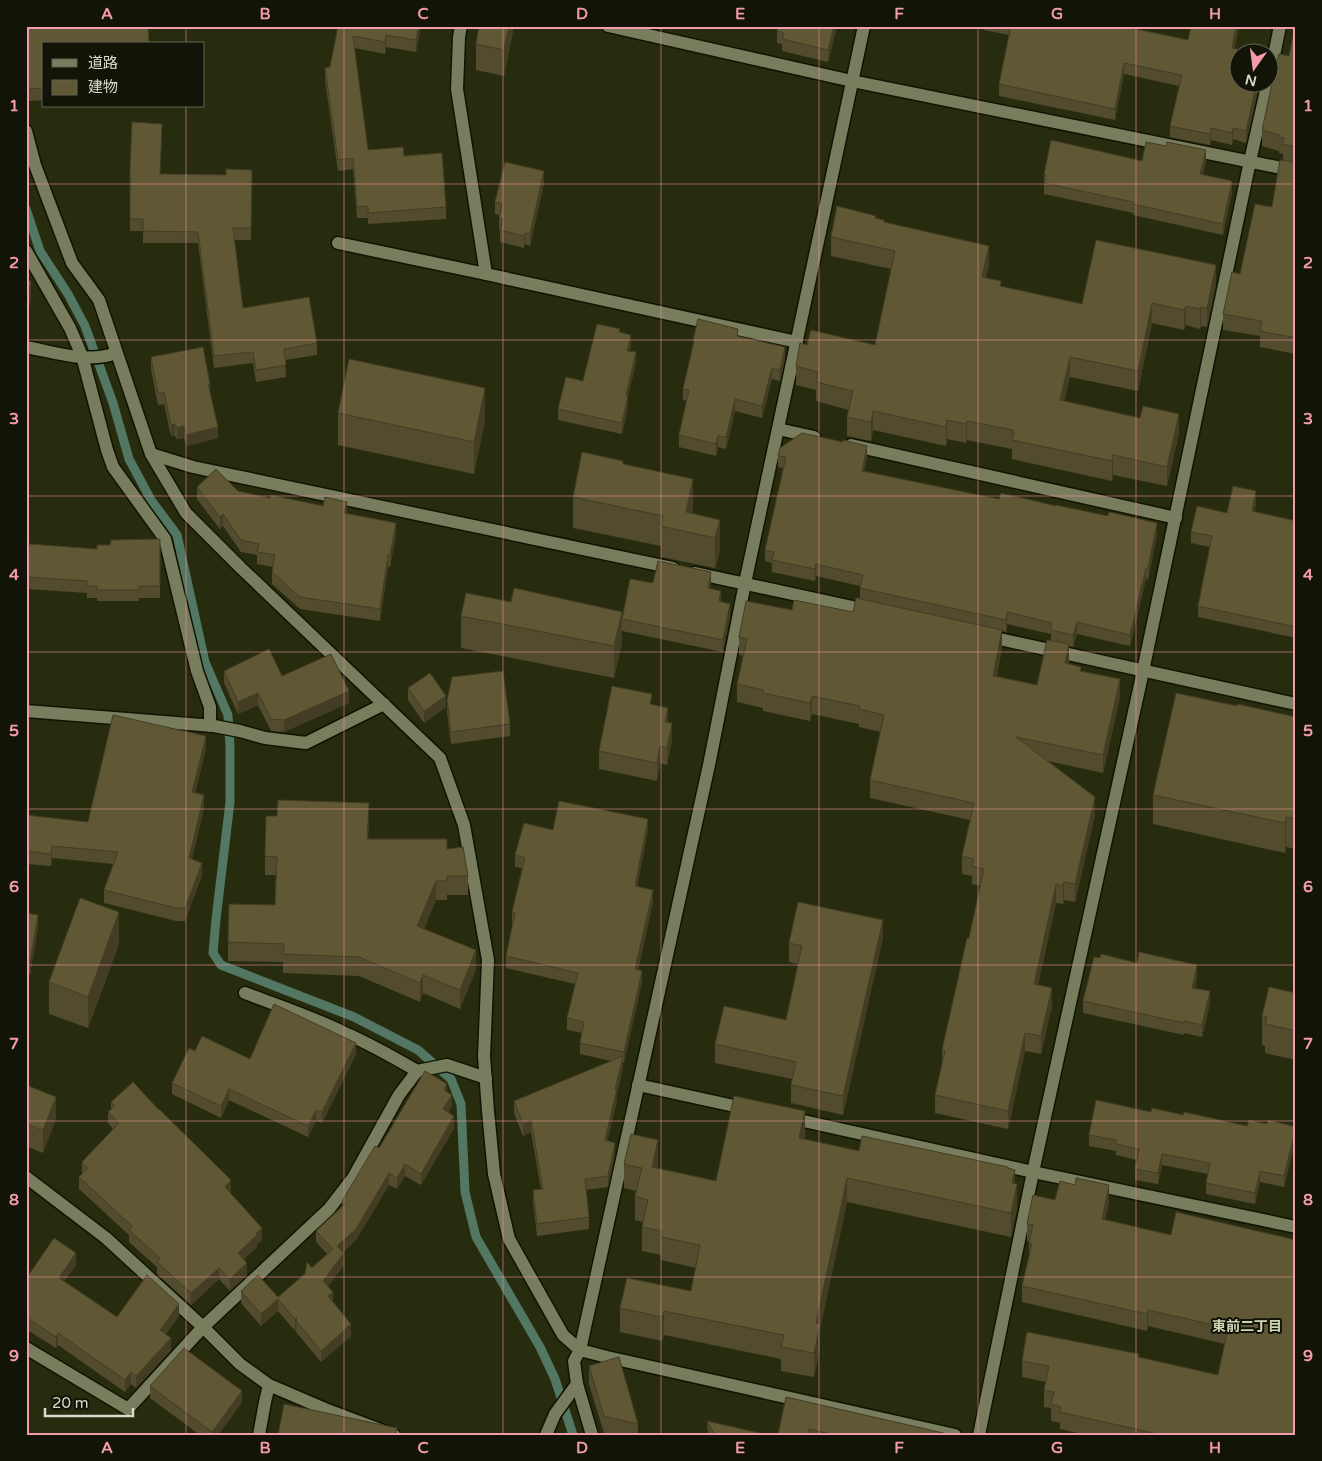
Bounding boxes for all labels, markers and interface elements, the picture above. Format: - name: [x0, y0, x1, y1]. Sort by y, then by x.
- text: A: [101, 4, 113, 24]
- text: B: [259, 4, 271, 24]
- text: C: [417, 4, 429, 24]
- text: D: [576, 4, 588, 24]
- text: E: [735, 4, 745, 24]
- text: F: [894, 4, 904, 24]
- text: G: [1051, 4, 1063, 24]
- text: H: [1209, 4, 1221, 24]
- legend: [42, 42, 205, 108]
- north arrow: [1230, 42, 1280, 92]
- text: 道路: [88, 54, 118, 72]
- text: N: [1243, 71, 1258, 90]
- text: 建物: [88, 78, 118, 96]
- text: 1: [9, 96, 19, 116]
- text: 1: [1303, 96, 1313, 116]
- text: 2: [9, 253, 19, 273]
- text: 2: [1303, 253, 1313, 273]
- text: 3: [9, 409, 19, 429]
- text: 3: [1303, 409, 1313, 429]
- text: 4: [9, 565, 19, 585]
- text: 4: [1303, 565, 1313, 585]
- text: 5: [9, 721, 19, 741]
- text: 5: [1303, 721, 1313, 741]
- text: 6: [9, 877, 19, 897]
- text: 6: [1303, 877, 1313, 897]
- text: 7: [9, 1034, 19, 1054]
- text: 7: [1303, 1034, 1313, 1054]
- text: 8: [9, 1190, 19, 1210]
- text: 8: [1303, 1190, 1313, 1210]
- district label: 東前二丁目: [1212, 1318, 1282, 1335]
- text: 9: [9, 1346, 19, 1366]
- text: 9: [1303, 1346, 1313, 1366]
- scale bar: [45, 1386, 132, 1418]
- text: 20 m: [52, 1394, 89, 1412]
- text: A: [101, 1438, 113, 1458]
- text: B: [259, 1438, 271, 1458]
- text: C: [417, 1438, 429, 1458]
- text: D: [576, 1438, 588, 1458]
- text: E: [735, 1438, 745, 1458]
- text: F: [894, 1438, 904, 1458]
- text: G: [1051, 1438, 1063, 1458]
- text: H: [1209, 1438, 1221, 1458]

